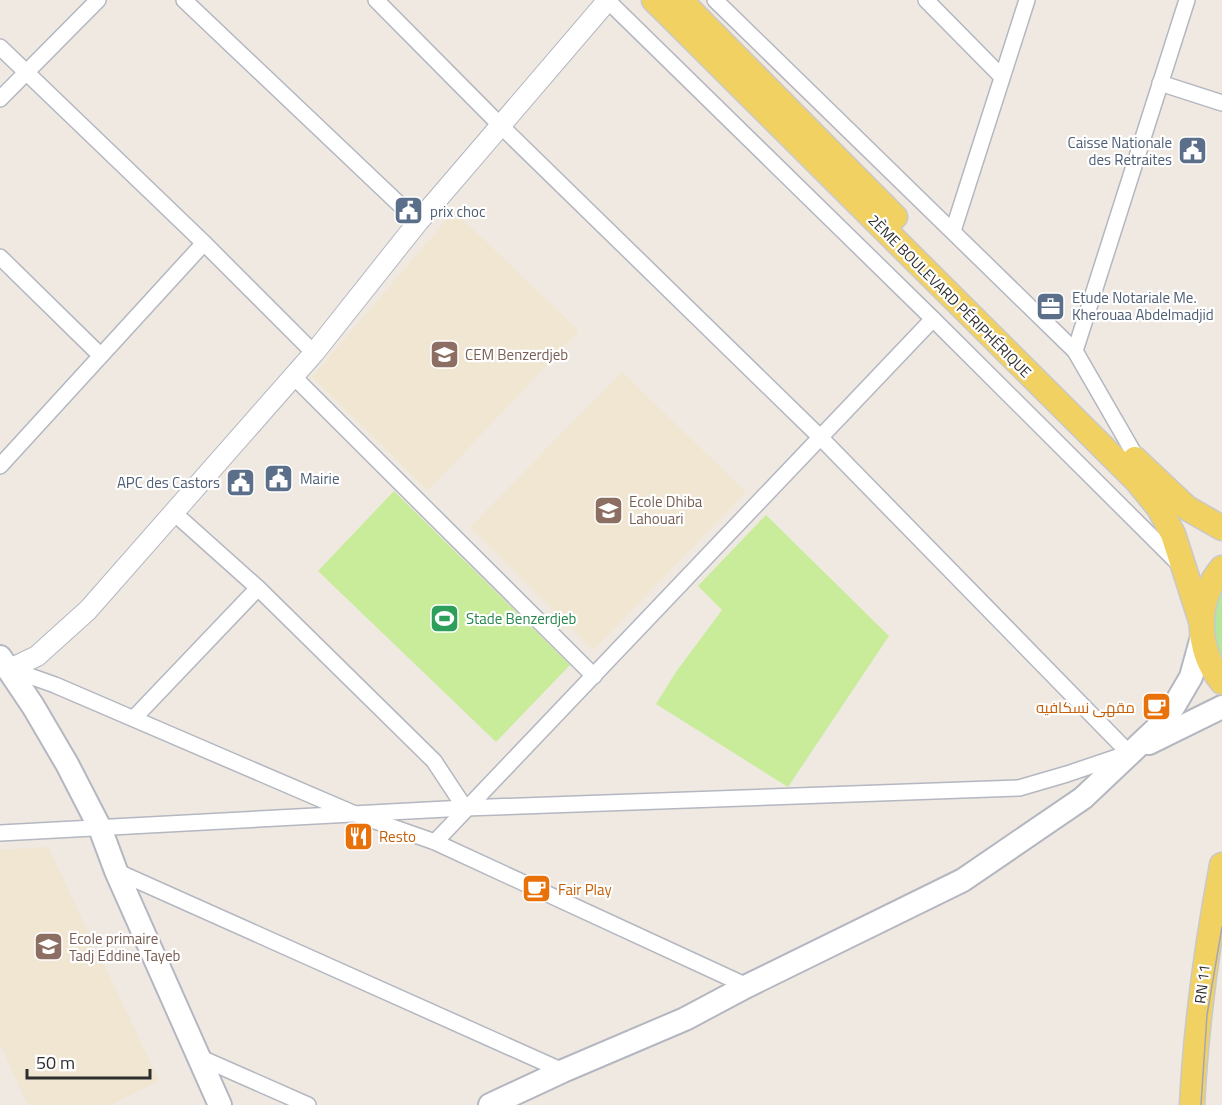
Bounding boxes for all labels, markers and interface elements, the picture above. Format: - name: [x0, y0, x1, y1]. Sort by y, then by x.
- place label: Caisse Nationale des Retraites: [1067, 131, 1172, 171]
- public building icon: Caisse Nationale des Retraites: [1177, 135, 1209, 167]
- public building icon: prix choc: [393, 195, 425, 227]
- place label: prix choc: [430, 200, 486, 223]
- street label: 2ÈME BOULEVARD PÉRIPHÉRIQUE: [863, 209, 1037, 383]
- place label: Etude Notariale Me. Kherouaa Abdelmadjid: [1072, 286, 1214, 326]
- office icon: Etude Notariale Me. Kherouaa Abdelmadjid: [1035, 290, 1067, 322]
- school or university icon: CEM Benzerdjeb: [428, 338, 460, 370]
- place label: CEM Benzerdjeb: [465, 343, 568, 366]
- public building icon: Mairie: [263, 462, 295, 494]
- public building icon: APC des Castors: [225, 466, 257, 498]
- place label: Mairie: [300, 467, 339, 490]
- place label: APC des Castors: [117, 471, 220, 494]
- place label: Ecole Dhiba Lahouari: [629, 490, 703, 530]
- school or university icon: Ecole Dhiba Lahouari: [592, 494, 624, 526]
- sports icon: Stade Benzerdjeb: [429, 602, 461, 634]
- place label: Stade Benzerdjeb: [466, 607, 577, 630]
- cafe icon: مقهى نسكافيه: [1140, 691, 1172, 723]
- place label: مقهى نسكافيه: [1036, 696, 1135, 719]
- restaurant icon: Resto: [342, 820, 374, 852]
- place label: Resto: [379, 825, 416, 848]
- cafe icon: Fair Play: [521, 873, 553, 905]
- place label: Fair Play: [558, 878, 612, 901]
- place label: Ecole primaire Tadj Eddine Tayeb: [69, 927, 181, 967]
- school or university icon: Ecole primaire Tadj Eddine Tayeb: [32, 931, 64, 963]
- street label: RN 11: [1188, 963, 1216, 1005]
- scale bar: [27, 1042, 150, 1080]
- text: 50 m: [36, 1049, 75, 1076]

